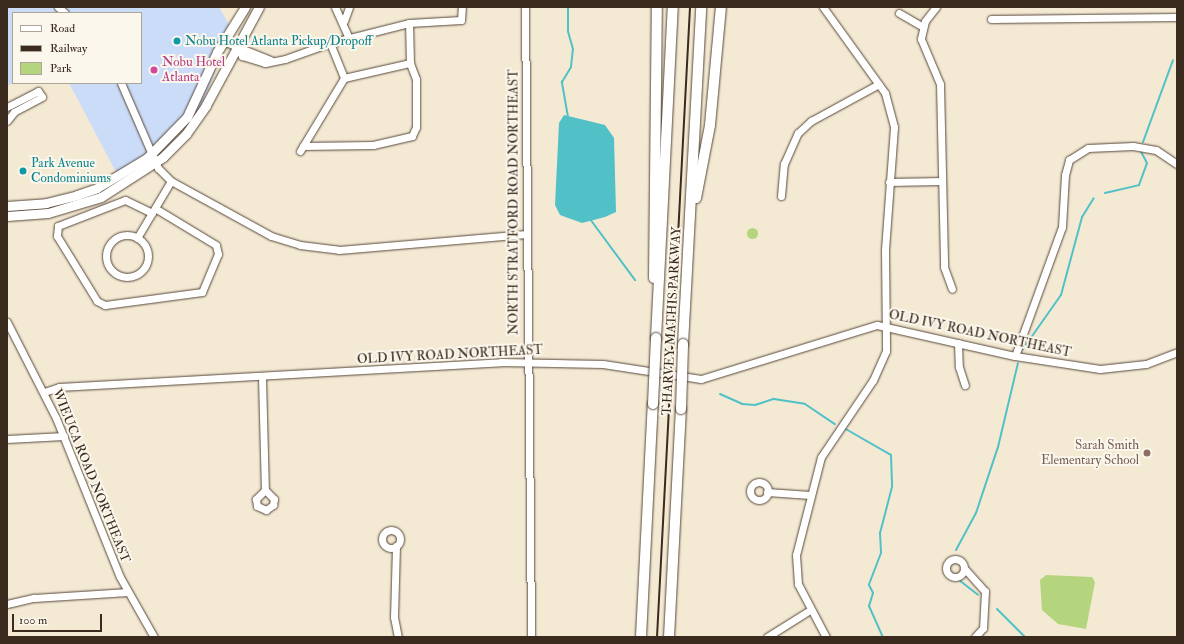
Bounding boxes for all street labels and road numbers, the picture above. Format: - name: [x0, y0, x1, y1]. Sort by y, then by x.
- street label: NORTH STRATFORD ROAD NORTHEAST: [506, 69, 522, 335]
- street label: T HARVEY MATHIS PARKWAY: [659, 226, 685, 416]
- street label: OLD IVY ROAD NORTHEAST: [887, 307, 1073, 361]
- street label: OLD IVY ROAD NORTHEAST: [357, 342, 543, 368]
- street label: WIEUCA ROAD NORTHEAST: [49, 387, 133, 565]

